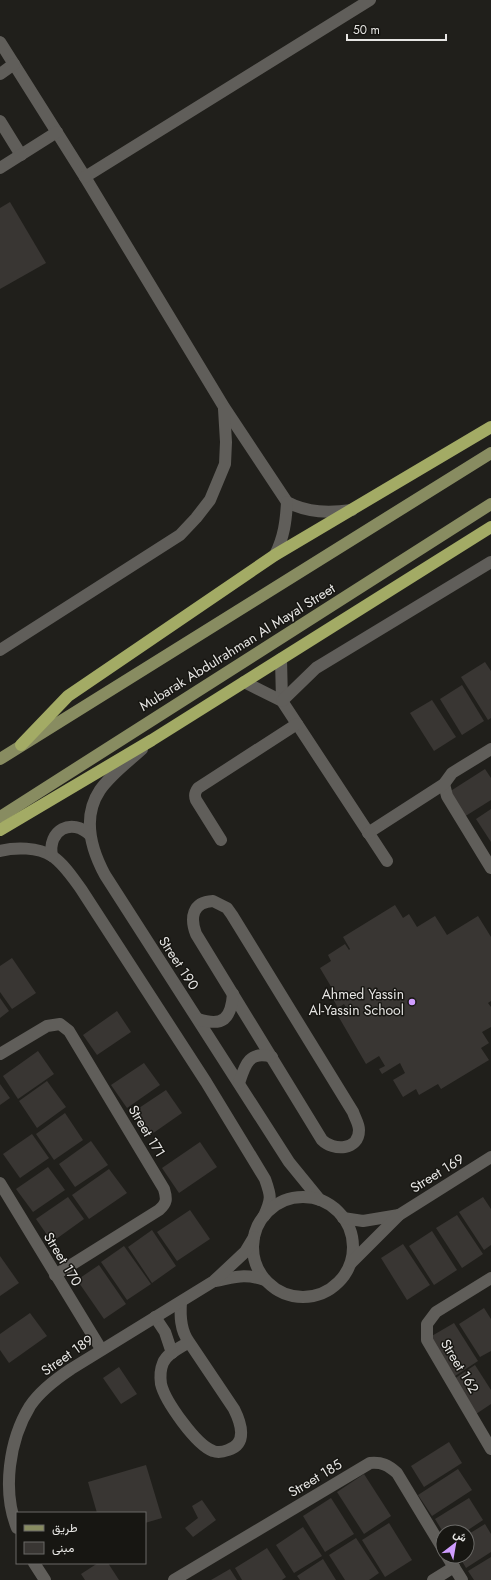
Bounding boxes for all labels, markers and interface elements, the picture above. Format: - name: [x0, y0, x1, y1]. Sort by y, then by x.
- scale bar: [347, 16, 446, 42]
- text: 50 m: [353, 21, 380, 39]
- street label: Mubarak Abdulrahman Al Mayal Street: [135, 578, 339, 716]
- street label: Street 190: [154, 932, 204, 994]
- place label: Ahmed Yassin Al-Yassin School: [309, 984, 404, 1020]
- marker: Ahmed Yassin Al-Yassin School: [407, 997, 417, 1007]
- street label: Street 171: [124, 1101, 170, 1161]
- street label: Street 169: [406, 1149, 468, 1197]
- street label: Street 170: [39, 1228, 87, 1290]
- street label: Street 189: [37, 1330, 97, 1380]
- street label: Street 162: [436, 1335, 484, 1397]
- street label: Street 185: [284, 1454, 346, 1502]
- legend: [16, 1512, 146, 1564]
- text: طريق: [52, 1519, 78, 1537]
- north arrow: [435, 1524, 475, 1564]
- text: ش: [450, 1525, 470, 1546]
- text: مبنى: [52, 1539, 74, 1557]

